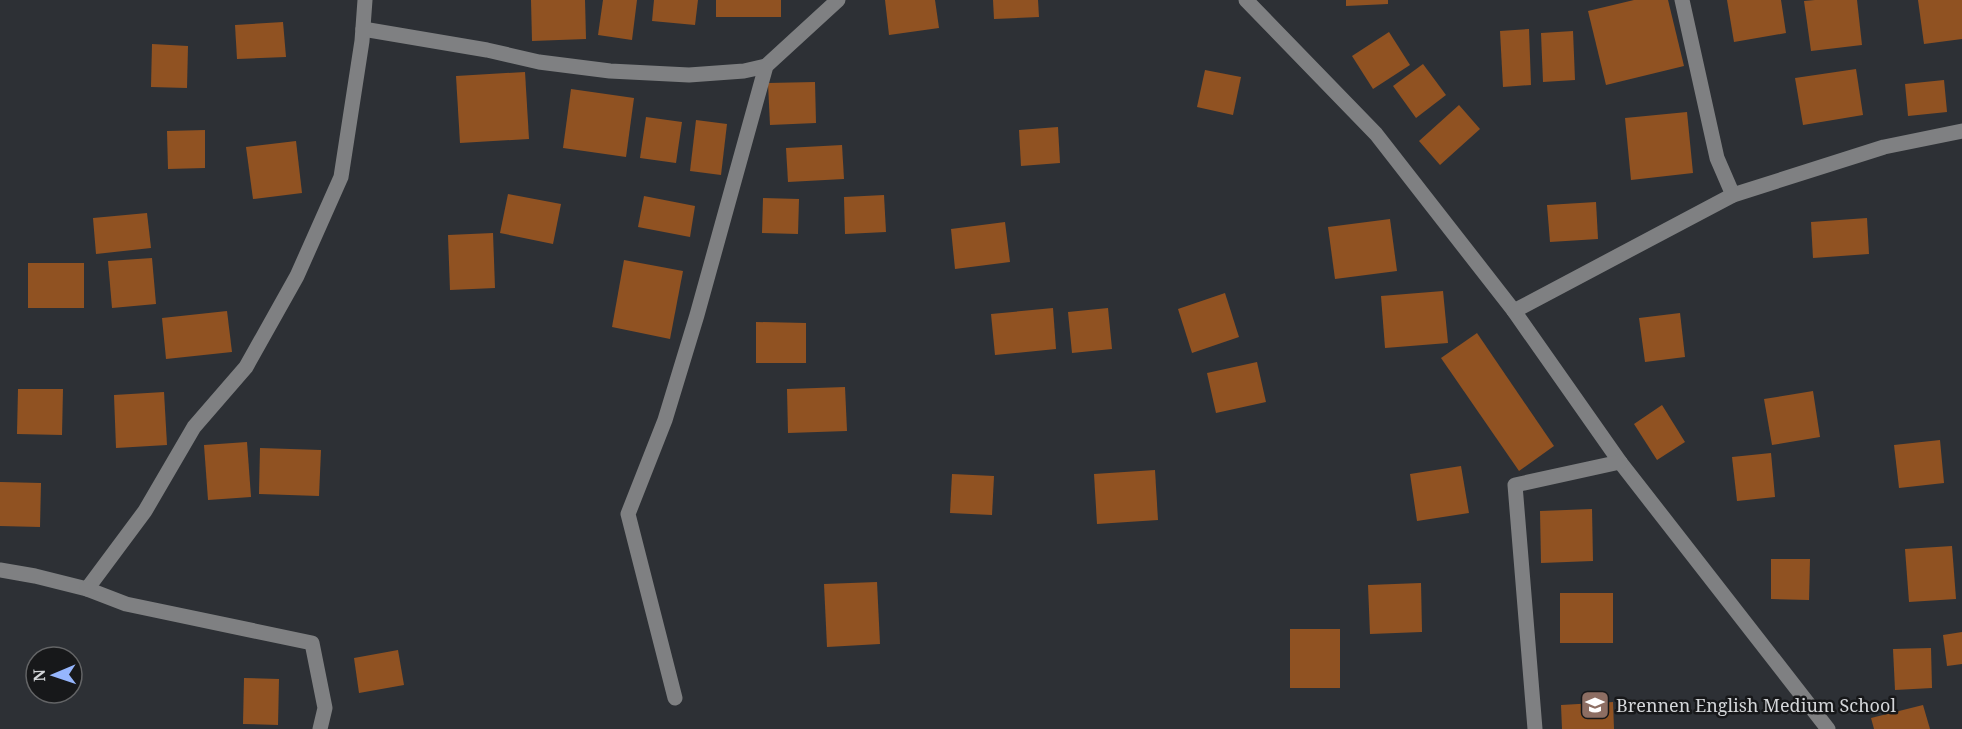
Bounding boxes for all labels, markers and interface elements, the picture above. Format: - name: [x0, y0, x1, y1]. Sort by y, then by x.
- north arrow: [24, 645, 84, 705]
- text: N: [28, 668, 50, 682]
- school or university icon: Brennen English Medium School: [1579, 689, 1611, 721]
- place label: Brennen English Medium School: [1616, 693, 1896, 717]

